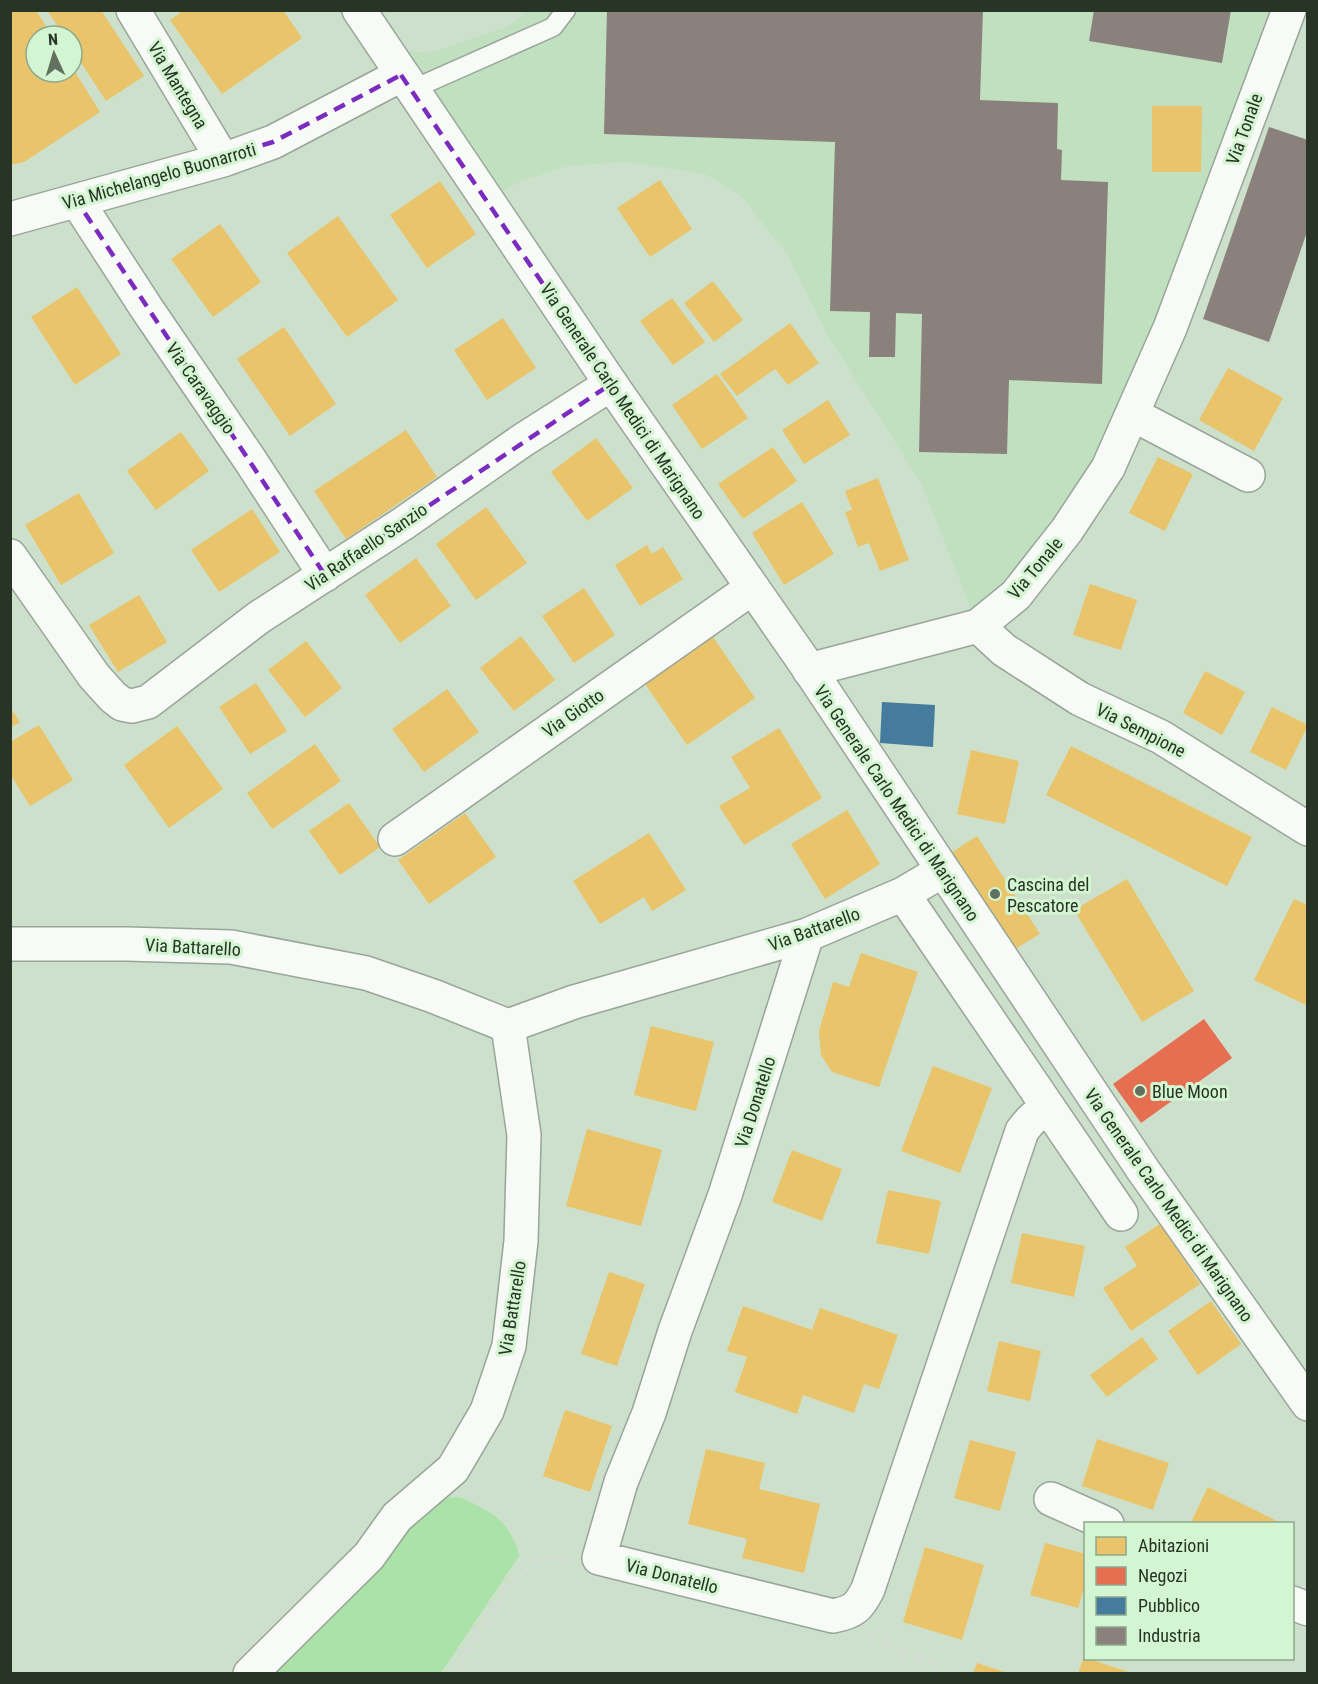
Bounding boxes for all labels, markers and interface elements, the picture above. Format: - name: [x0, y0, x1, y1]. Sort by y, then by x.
- north arrow: [24, 24, 84, 84]
- text: N: [47, 30, 59, 49]
- street label: Via Mantegna: [144, 38, 212, 132]
- street label: Via Tonale: [1221, 91, 1267, 167]
- street label: Via Michelangelo Buonarroti: [60, 138, 258, 214]
- street label: Via Generale Carlo Medici di Marignano: [536, 279, 710, 523]
- street label: Via Caravaggio: [162, 338, 240, 438]
- street label: Via Raffaello Sanzio: [301, 498, 431, 596]
- street label: Via Tonale: [1003, 533, 1067, 603]
- street label: Via Generale Carlo Medici di Marignano: [810, 681, 984, 925]
- street label: Via Giotto: [538, 684, 608, 742]
- street label: Via Sempione: [1093, 699, 1189, 761]
- place label: Cascina del Pescatore: [1007, 874, 1089, 916]
- marker: Cascina del Pescatore: [988, 887, 1002, 901]
- street label: Via Battarello: [765, 903, 863, 955]
- street label: Via Battarello: [145, 934, 241, 960]
- street label: Via Donatello: [730, 1054, 780, 1150]
- place label: Blue Moon: [1152, 1081, 1228, 1102]
- street label: Via Generale Carlo Medici di Marignano: [1080, 1084, 1258, 1326]
- marker: Blue Moon: [1133, 1084, 1147, 1098]
- street label: Via Battarello: [494, 1259, 530, 1357]
- legend: [1084, 1522, 1294, 1660]
- text: Abitazioni: [1138, 1535, 1209, 1556]
- street label: Via Donatello: [624, 1554, 720, 1598]
- text: Negozi: [1138, 1565, 1187, 1586]
- text: Pubblico: [1138, 1595, 1200, 1616]
- text: Industria: [1138, 1625, 1201, 1646]

